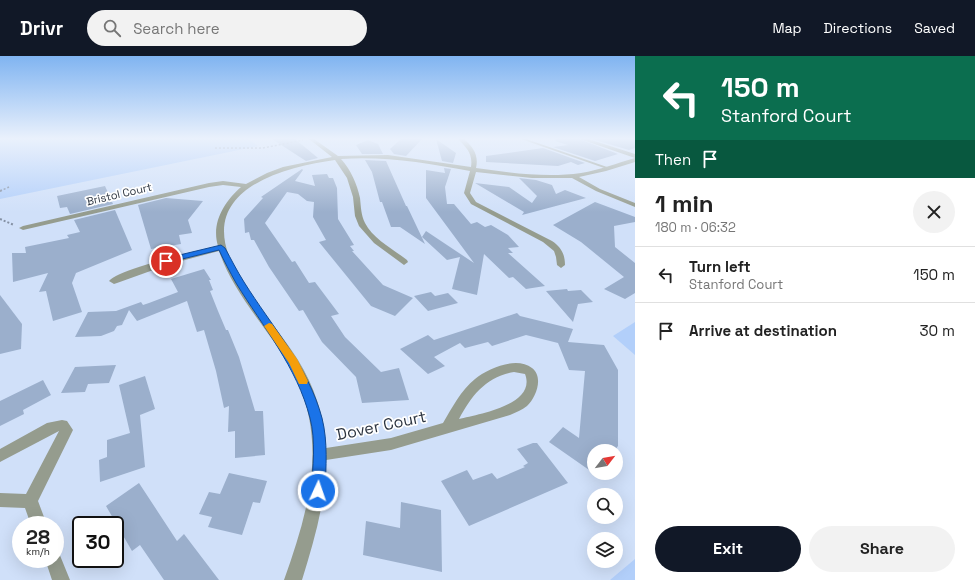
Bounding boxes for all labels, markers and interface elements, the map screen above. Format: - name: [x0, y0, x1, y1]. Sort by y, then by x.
- search box: [87, 10, 367, 46]
- text: Drivr: [20, 16, 63, 41]
- icon: search: [101, 17, 123, 39]
- text: Search here: [133, 19, 220, 38]
- text: Map: [772, 19, 802, 37]
- text: Directions: [824, 19, 892, 37]
- text: Saved: [914, 19, 955, 37]
- text: 150 m: [721, 69, 800, 105]
- icon: left: [655, 72, 707, 124]
- text: Stanford Court: [721, 104, 852, 127]
- icon: arrive: [699, 148, 721, 170]
- text: Then: [655, 150, 691, 169]
- street label: Bristol Court: [85, 180, 153, 208]
- text: 1 min: [655, 188, 714, 219]
- button: close: [913, 191, 955, 233]
- text: 180 m · 06:32: [655, 219, 736, 236]
- pin: [149, 244, 183, 278]
- icon: arrive: [155, 250, 177, 272]
- text: Turn left: [689, 257, 751, 276]
- icon: left: [655, 264, 677, 286]
- text: 150 m: [913, 265, 955, 284]
- text: Stanford Court: [689, 276, 783, 293]
- icon: arrive: [655, 320, 677, 342]
- text: Arrive at destination: [689, 321, 837, 340]
- text: 30 m: [920, 321, 955, 340]
- street label: Dover Court: [334, 406, 428, 445]
- north arrow: [587, 444, 623, 480]
- map controls: [587, 444, 623, 568]
- position arrow: [297, 470, 339, 512]
- button: search: [587, 488, 623, 524]
- speed limit sign: 30: [72, 516, 124, 568]
- text: 28: [26, 524, 50, 550]
- button: Exit: [655, 526, 801, 572]
- button: Share: [809, 526, 955, 572]
- button: layers: [587, 532, 623, 568]
- text: km/h: [26, 545, 50, 558]

